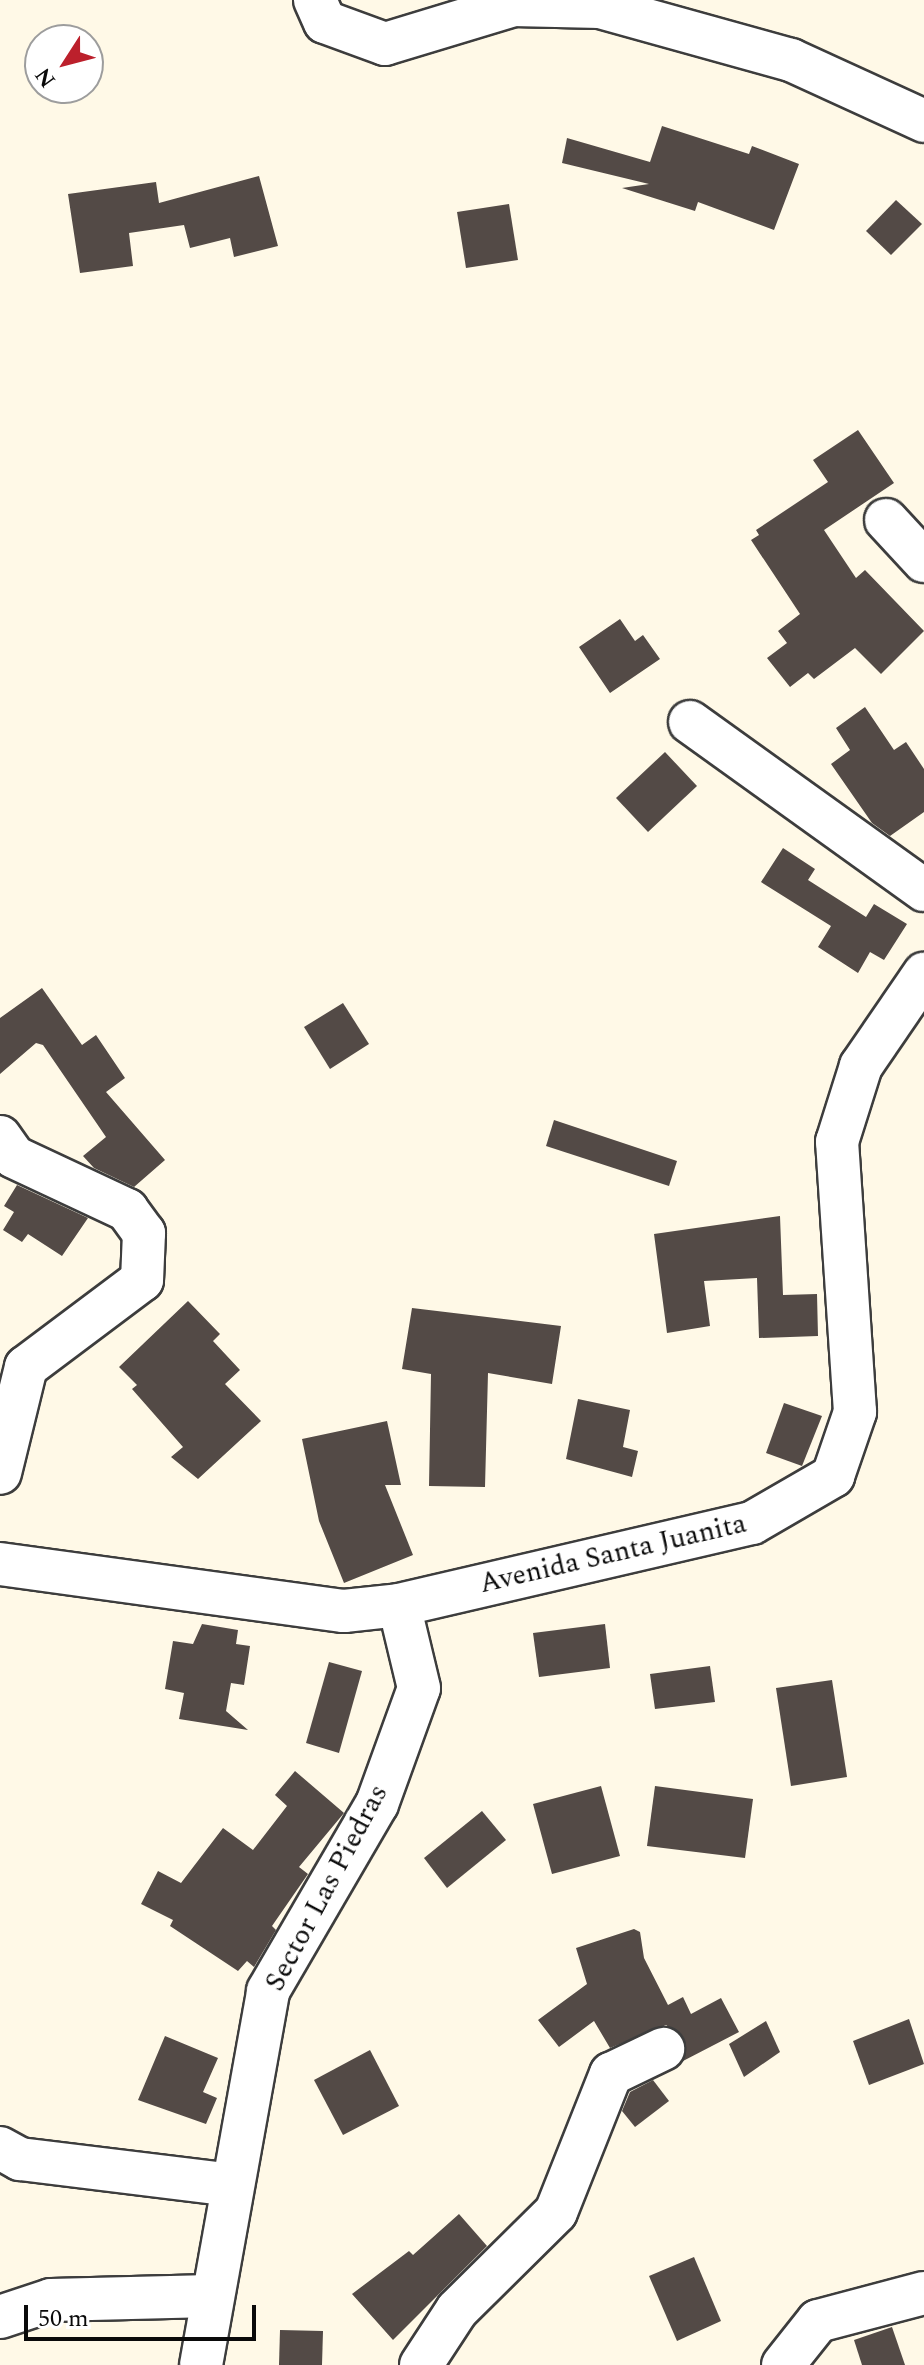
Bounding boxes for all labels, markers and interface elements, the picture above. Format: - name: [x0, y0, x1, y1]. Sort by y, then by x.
- north arrow: [24, 24, 104, 104]
- text: N: [27, 60, 64, 94]
- street label: Avenida Santa Juanita: [476, 1507, 750, 1601]
- street label: Sector Las Piedras: [258, 1779, 396, 1997]
- scale bar: [28, 2289, 260, 2339]
- text: 50 m: [38, 2301, 89, 2337]

